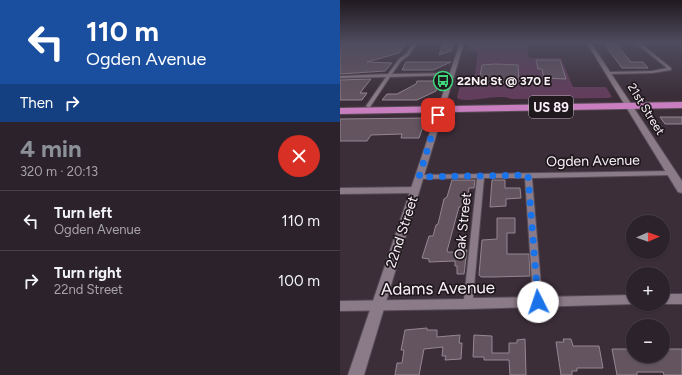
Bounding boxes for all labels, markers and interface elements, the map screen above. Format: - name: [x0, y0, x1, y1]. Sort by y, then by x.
- text: 110 m: [86, 14, 159, 48]
- icon: left: [20, 16, 72, 68]
- text: Ogden Avenue: [86, 48, 206, 70]
- bus stop icon: 22Nd St @ 370 E: [432, 70, 454, 92]
- place label: 22Nd St @ 370 E: [457, 74, 551, 88]
- street label: 21st Street: [625, 81, 668, 138]
- icon: right: [61, 92, 83, 114]
- text: Then: [20, 94, 53, 112]
- road number: US 89: [529, 96, 573, 118]
- pin: [421, 98, 455, 132]
- icon: arrive: [427, 104, 449, 126]
- text: 4 min: [20, 134, 82, 163]
- button: close: [278, 135, 320, 177]
- street label: Ogden Avenue: [546, 152, 640, 170]
- text: 320 m · 20:13: [20, 164, 98, 179]
- street label: Oak Street: [451, 192, 475, 260]
- street label: 22nd Street: [382, 194, 422, 270]
- text: Turn left: [54, 204, 112, 222]
- icon: left: [20, 210, 42, 232]
- text: 110 m: [282, 212, 320, 230]
- north arrow: [626, 215, 670, 259]
- map controls: [626, 215, 670, 363]
- text: Ogden Avenue: [54, 222, 141, 237]
- text: Turn right: [54, 264, 122, 282]
- button: +: [626, 267, 670, 311]
- icon: right: [20, 270, 42, 292]
- text: 100 m: [278, 272, 320, 290]
- street label: Adams Avenue: [381, 277, 495, 299]
- position arrow: [517, 281, 559, 323]
- text: 22nd Street: [54, 282, 123, 297]
- button: −: [626, 319, 670, 363]

